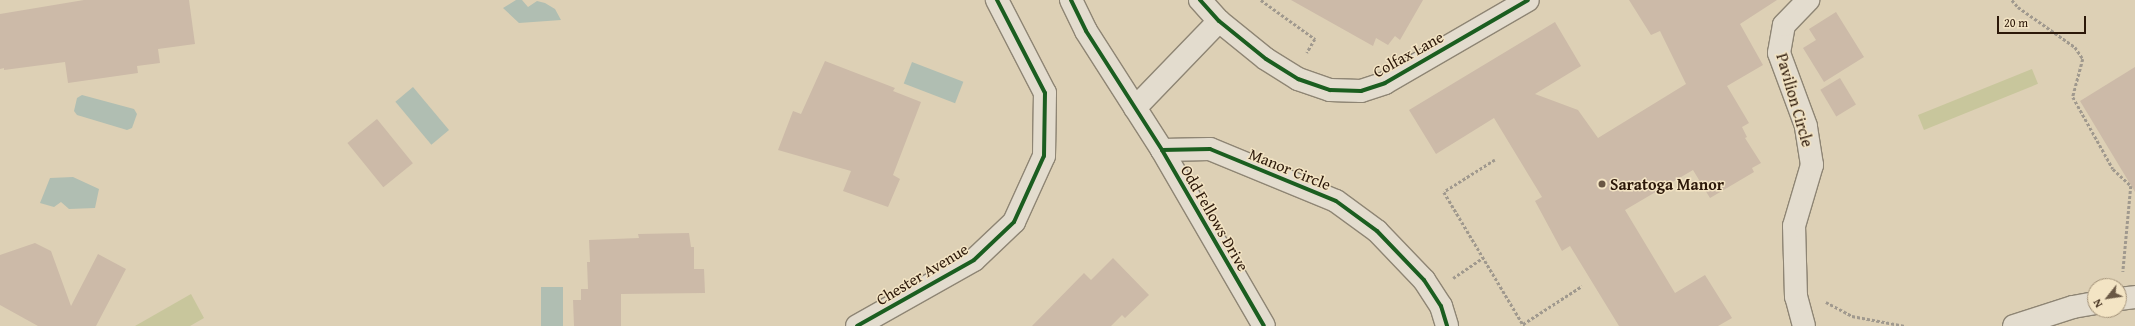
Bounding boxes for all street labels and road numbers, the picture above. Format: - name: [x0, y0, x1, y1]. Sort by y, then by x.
- street label: Colfax Lane: [1369, 27, 1447, 81]
- street label: Pavilion Circle: [1772, 51, 1818, 149]
- street label: Manor Circle: [1246, 144, 1334, 194]
- street label: Odd Fellows Drive: [1177, 162, 1253, 274]
- street label: Chester Avenue: [872, 239, 972, 309]

